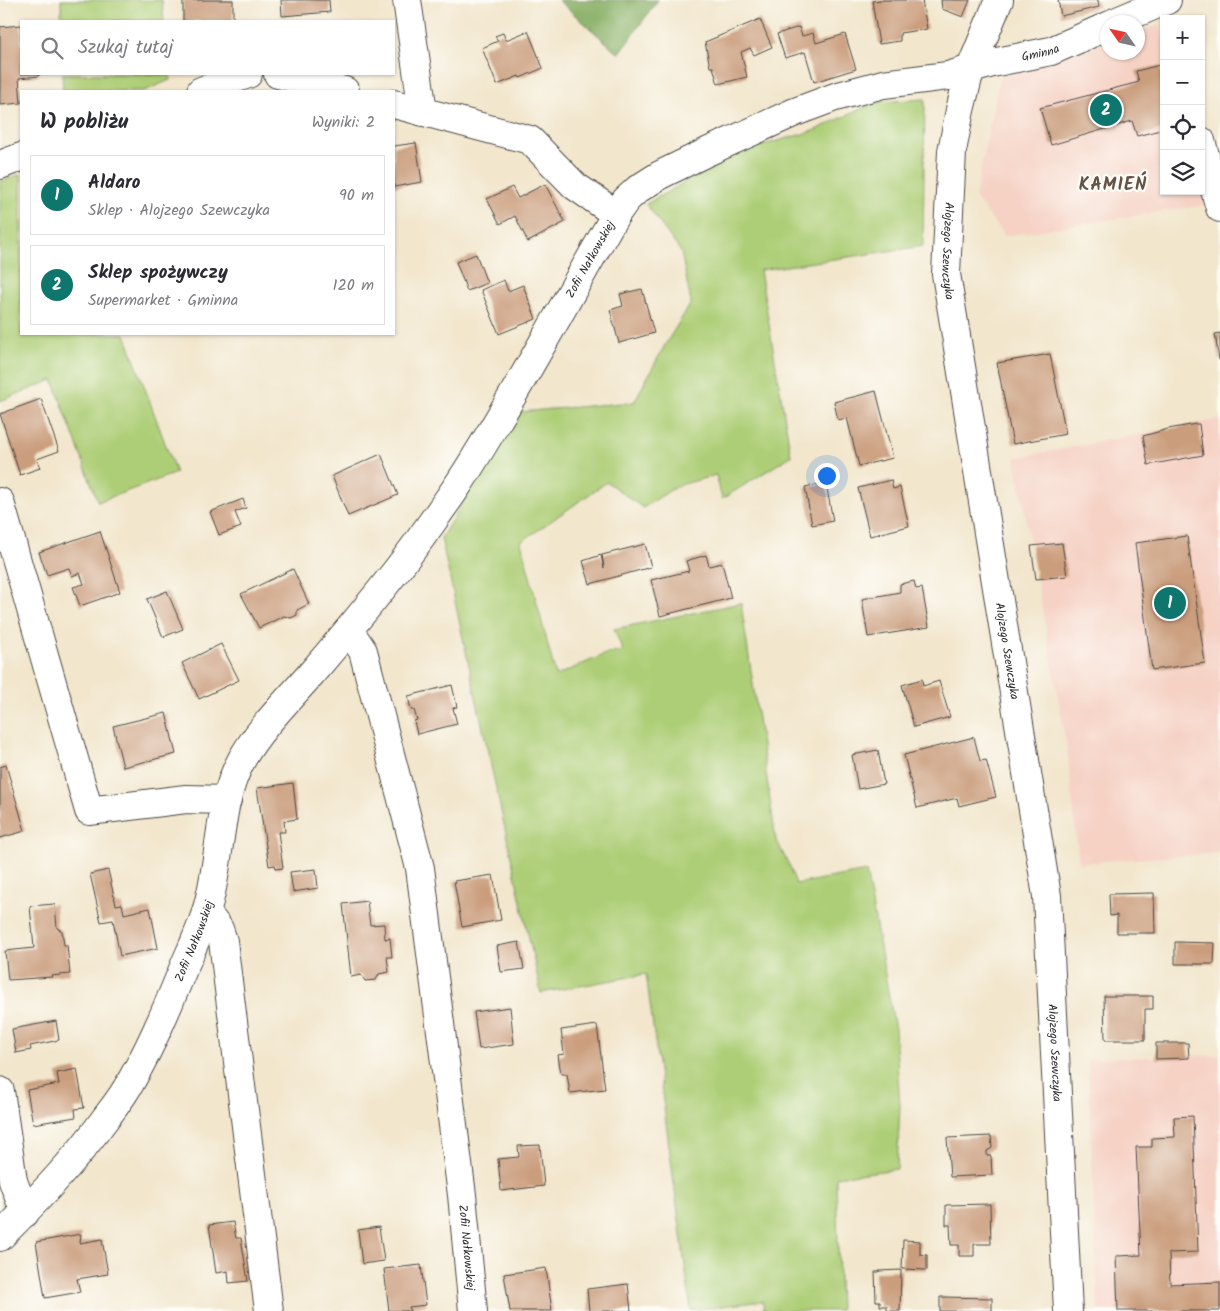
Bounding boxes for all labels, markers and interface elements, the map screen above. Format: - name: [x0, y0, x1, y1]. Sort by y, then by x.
- north arrow: [1100, 15, 1145, 60]
- map controls: [1160, 15, 1205, 195]
- button: +: [1160, 15, 1205, 60]
- search box: [20, 20, 395, 75]
- text: Szukaj tutaj: [78, 33, 173, 63]
- icon: search: [38, 34, 66, 62]
- street label: Gminna: [1020, 39, 1063, 66]
- button: −: [1160, 60, 1205, 105]
- pin: 2: [1090, 91, 1122, 129]
- button: locate: [1160, 105, 1205, 150]
- text: W pobliżu: [40, 106, 128, 139]
- text: Wyniki: 2: [312, 110, 375, 135]
- button: layers: [1160, 150, 1205, 195]
- text: Aldaro: [88, 168, 141, 198]
- district label: KAMIEŃ: [1079, 171, 1147, 200]
- text: 1: [55, 183, 59, 208]
- text: 90 m: [339, 183, 374, 208]
- text: Sklep · Alojzego Szewczyka: [88, 198, 270, 223]
- street label: Alojzego Szewczyka: [936, 202, 960, 302]
- street label: Zofii Nałkowskiej: [561, 216, 620, 301]
- text: Sklep spożywczy: [88, 258, 228, 288]
- text: 2: [52, 273, 62, 298]
- text: 120 m: [333, 273, 374, 298]
- text: Supermarket · Gminna: [88, 288, 238, 313]
- your location: [814, 463, 840, 489]
- pin: 1: [1154, 584, 1186, 622]
- street label: Alojzego Szewczyka: [990, 601, 1025, 701]
- street label: Zofii Nałkowskiej: [169, 897, 219, 984]
- street label: Alojzego Szewczyka: [1043, 1003, 1067, 1103]
- street label: Zofii Nałkowskiej: [453, 1204, 481, 1292]

